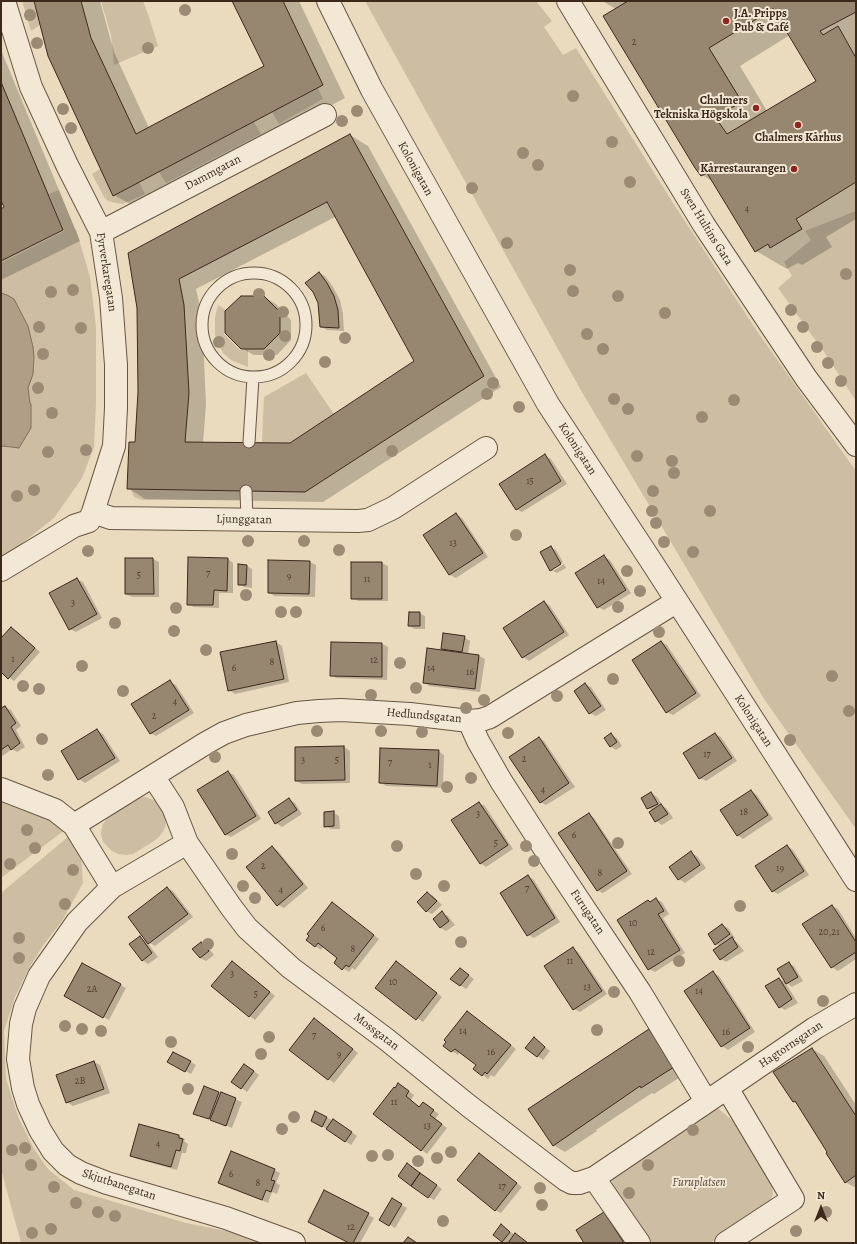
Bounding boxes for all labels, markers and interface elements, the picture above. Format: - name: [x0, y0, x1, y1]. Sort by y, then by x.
- place label: J.A. Pripps Pub & Café: [734, 7, 789, 35]
- marker: J.A. Pripps Pub & Café: [721, 16, 731, 26]
- house number: 2: [632, 37, 636, 49]
- place label: Chalmers Tekniska Högskola: [654, 94, 748, 122]
- marker: Chalmers Tekniska Högskola: [751, 103, 761, 113]
- marker: Chalmers Kårhus: [793, 120, 803, 130]
- place label: Chalmers Kårhus: [755, 131, 841, 145]
- street label: Kolonigatan: [394, 139, 436, 199]
- street label: Dammgatan: [182, 152, 244, 194]
- place label: Kårrestaurangen: [700, 162, 786, 176]
- marker: Kårrestaurangen: [789, 164, 799, 174]
- street label: Sven Hultins Gata: [677, 186, 735, 268]
- house number: 4: [745, 204, 749, 216]
- street label: Fyrverkaregatan: [93, 231, 119, 313]
- street label: Kolonigatan: [555, 420, 599, 478]
- house number: 15: [526, 476, 534, 488]
- street label: Ljunggatan: [216, 512, 272, 528]
- house number: 13: [449, 538, 457, 550]
- house number: 7: [206, 568, 210, 580]
- house number: 5: [137, 570, 141, 582]
- house number: 9: [287, 571, 291, 583]
- house number: 11: [364, 574, 370, 586]
- house number: 14: [597, 576, 605, 588]
- house number: 3: [71, 598, 75, 610]
- house number: 1: [11, 654, 15, 666]
- house number: 12: [370, 655, 378, 667]
- house number: 8: [270, 657, 274, 669]
- house number: 6: [232, 663, 236, 675]
- house number: 14: [427, 663, 435, 675]
- house number: 16: [466, 667, 474, 679]
- street label: Kolonigatan: [731, 692, 775, 750]
- house number: 4: [173, 697, 177, 709]
- street label: Hedlundsgatan: [386, 706, 462, 726]
- house number: 2: [152, 711, 156, 723]
- house number: 17: [703, 749, 711, 761]
- house number: 2: [522, 754, 526, 766]
- house number: 3: [301, 755, 305, 767]
- house number: 5: [335, 755, 339, 767]
- house number: 7: [388, 757, 392, 769]
- house number: 1: [428, 760, 432, 772]
- house number: 4: [541, 785, 545, 797]
- house number: 18: [740, 807, 748, 819]
- house number: 3: [476, 809, 480, 821]
- house number: 6: [572, 830, 576, 842]
- house number: 5: [494, 838, 498, 850]
- house number: 2: [261, 861, 265, 873]
- house number: 19: [776, 863, 784, 875]
- house number: 8: [598, 868, 602, 880]
- house number: 7: [525, 883, 529, 895]
- house number: 4: [279, 885, 283, 897]
- street label: Furugatan: [567, 887, 607, 937]
- house number: 10: [629, 918, 637, 930]
- house number: 6: [321, 923, 325, 935]
- house number: 20,21: [818, 927, 840, 939]
- house number: 8: [351, 944, 355, 956]
- house number: 12: [647, 947, 655, 959]
- house number: 11: [567, 956, 573, 968]
- house number: 3: [230, 969, 234, 981]
- house number: 10: [389, 977, 397, 989]
- house number: 13: [583, 982, 591, 994]
- house number: 2A: [87, 984, 97, 996]
- house number: 14: [695, 986, 703, 998]
- house number: 5: [254, 989, 258, 1001]
- street label: Mossgatan: [350, 1010, 402, 1054]
- street label: Hagtornsgatan: [756, 1018, 826, 1072]
- house number: 14: [459, 1026, 467, 1038]
- house number: 16: [722, 1027, 730, 1039]
- house number: 7: [312, 1030, 316, 1042]
- house number: 16: [487, 1047, 495, 1059]
- house number: 9: [337, 1049, 341, 1061]
- house number: 2B: [75, 1076, 85, 1088]
- house number: 11: [391, 1097, 397, 1109]
- house number: 13: [423, 1121, 431, 1133]
- house number: 4: [156, 1139, 160, 1151]
- street label: Skjutbanegatan: [80, 1166, 158, 1204]
- house number: 6: [229, 1169, 233, 1181]
- park label: Furuplatsen: [672, 1176, 726, 1190]
- house number: 8: [256, 1178, 260, 1190]
- house number: 17: [498, 1181, 506, 1193]
- north arrow: [801, 1188, 841, 1228]
- text: N: [817, 1188, 825, 1203]
- house number: 12: [347, 1222, 355, 1234]

